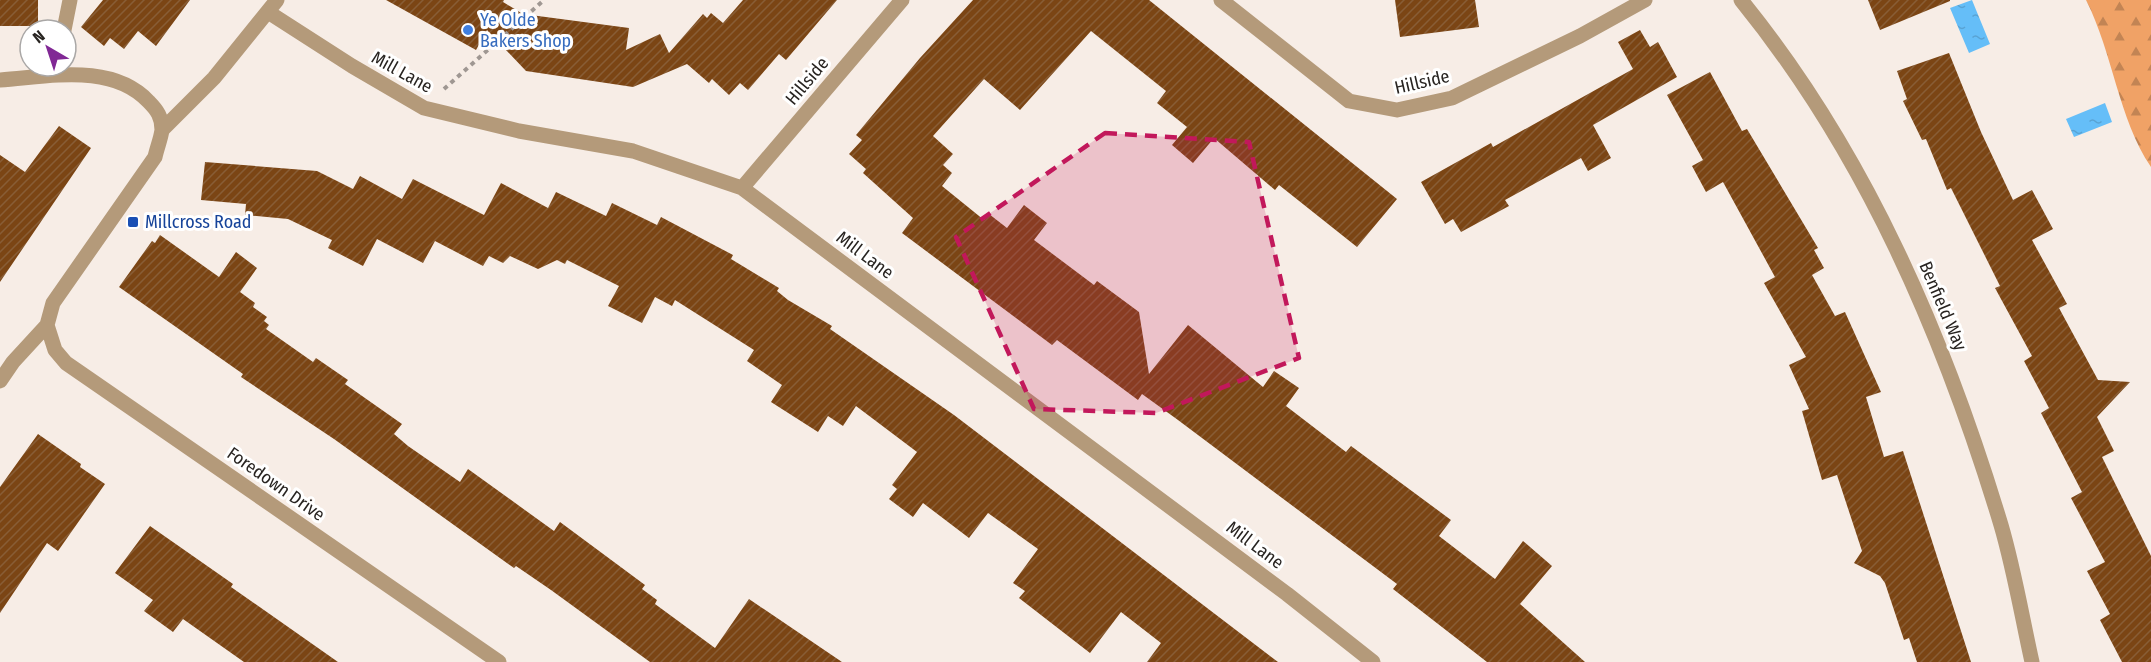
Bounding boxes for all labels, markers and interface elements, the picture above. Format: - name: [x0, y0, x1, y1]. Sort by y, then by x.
- place label: Ye Olde Bakers Shop: [480, 9, 571, 52]
- north arrow: [18, 18, 78, 78]
- marker: Ye Olde Bakers Shop: [461, 23, 475, 37]
- text: N: [29, 26, 49, 47]
- street label: Mill Lane: [368, 46, 436, 98]
- street label: Hillside: [781, 53, 833, 109]
- street label: Hillside: [1392, 65, 1452, 99]
- place label: Millcross Road: [145, 211, 251, 233]
- marker: Millcross Road: [126, 215, 140, 229]
- street label: Mill Lane: [832, 226, 898, 284]
- street label: Benfield Way: [1914, 258, 1972, 354]
- street label: Foredown Drive: [223, 442, 329, 526]
- street label: Mill Lane: [1222, 516, 1288, 574]

